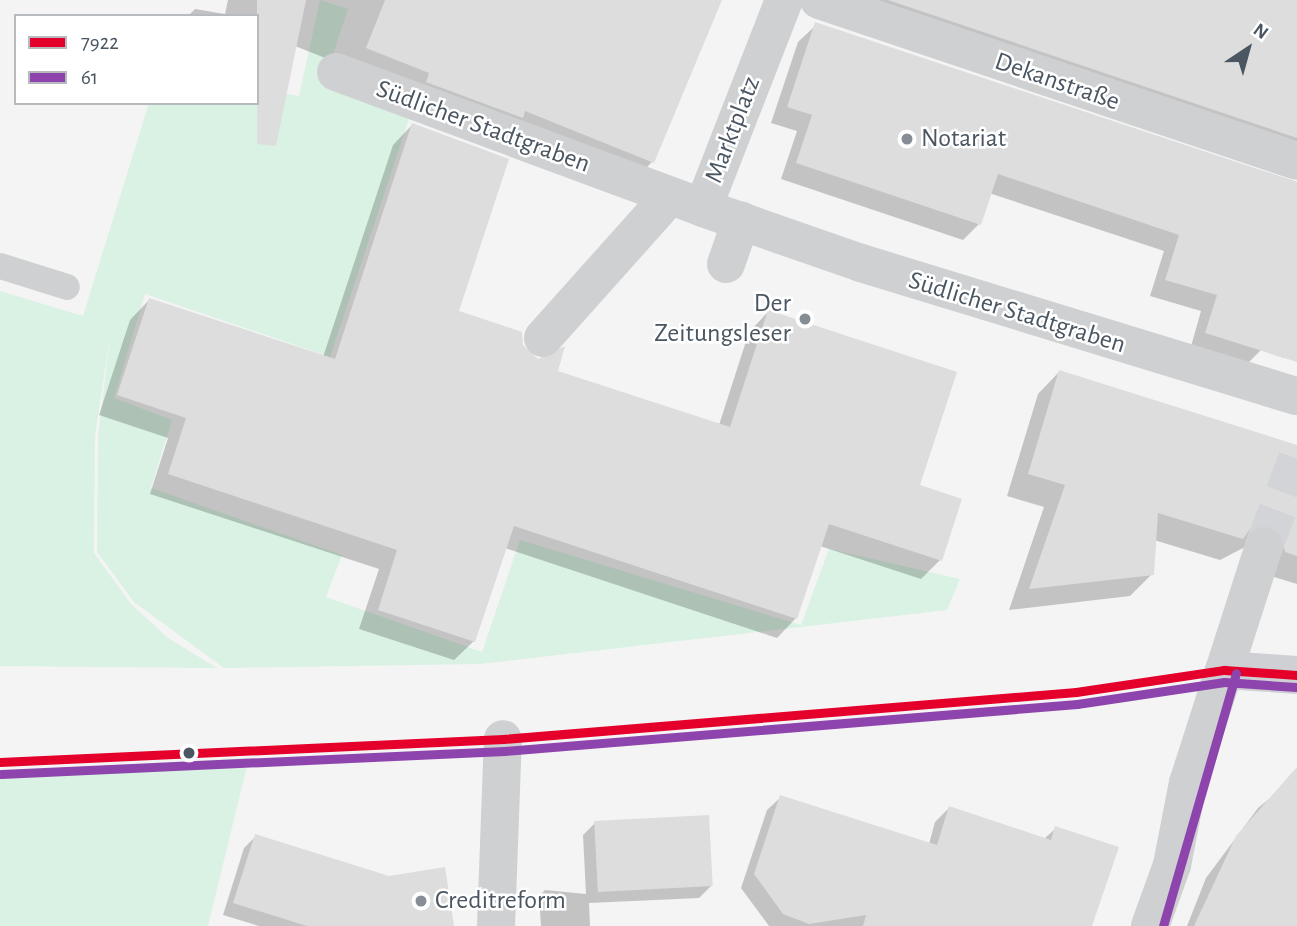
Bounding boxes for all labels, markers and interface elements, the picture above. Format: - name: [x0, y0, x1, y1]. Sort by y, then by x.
- legend: [14, 14, 259, 105]
- north arrow: [1213, 14, 1283, 84]
- text: N: [1250, 20, 1272, 43]
- text: 7922: [81, 32, 119, 53]
- street label: Dekanstraße: [991, 46, 1123, 118]
- text: 61: [81, 67, 98, 88]
- street label: Marktplatz: [699, 72, 767, 188]
- street label: Südlicher Stadtgraben: [372, 74, 594, 180]
- place label: Notariat: [921, 123, 1006, 155]
- marker: Notariat: [899, 131, 915, 147]
- street label: Südlicher Stadtgraben: [905, 265, 1129, 361]
- place label: Der Zeitungsleser: [654, 288, 791, 350]
- marker: Der Zeitungsleser: [797, 311, 813, 327]
- unlabelled marker: [182, 746, 196, 760]
- place label: Creditreform: [435, 885, 566, 917]
- marker: Creditreform: [413, 893, 429, 909]

